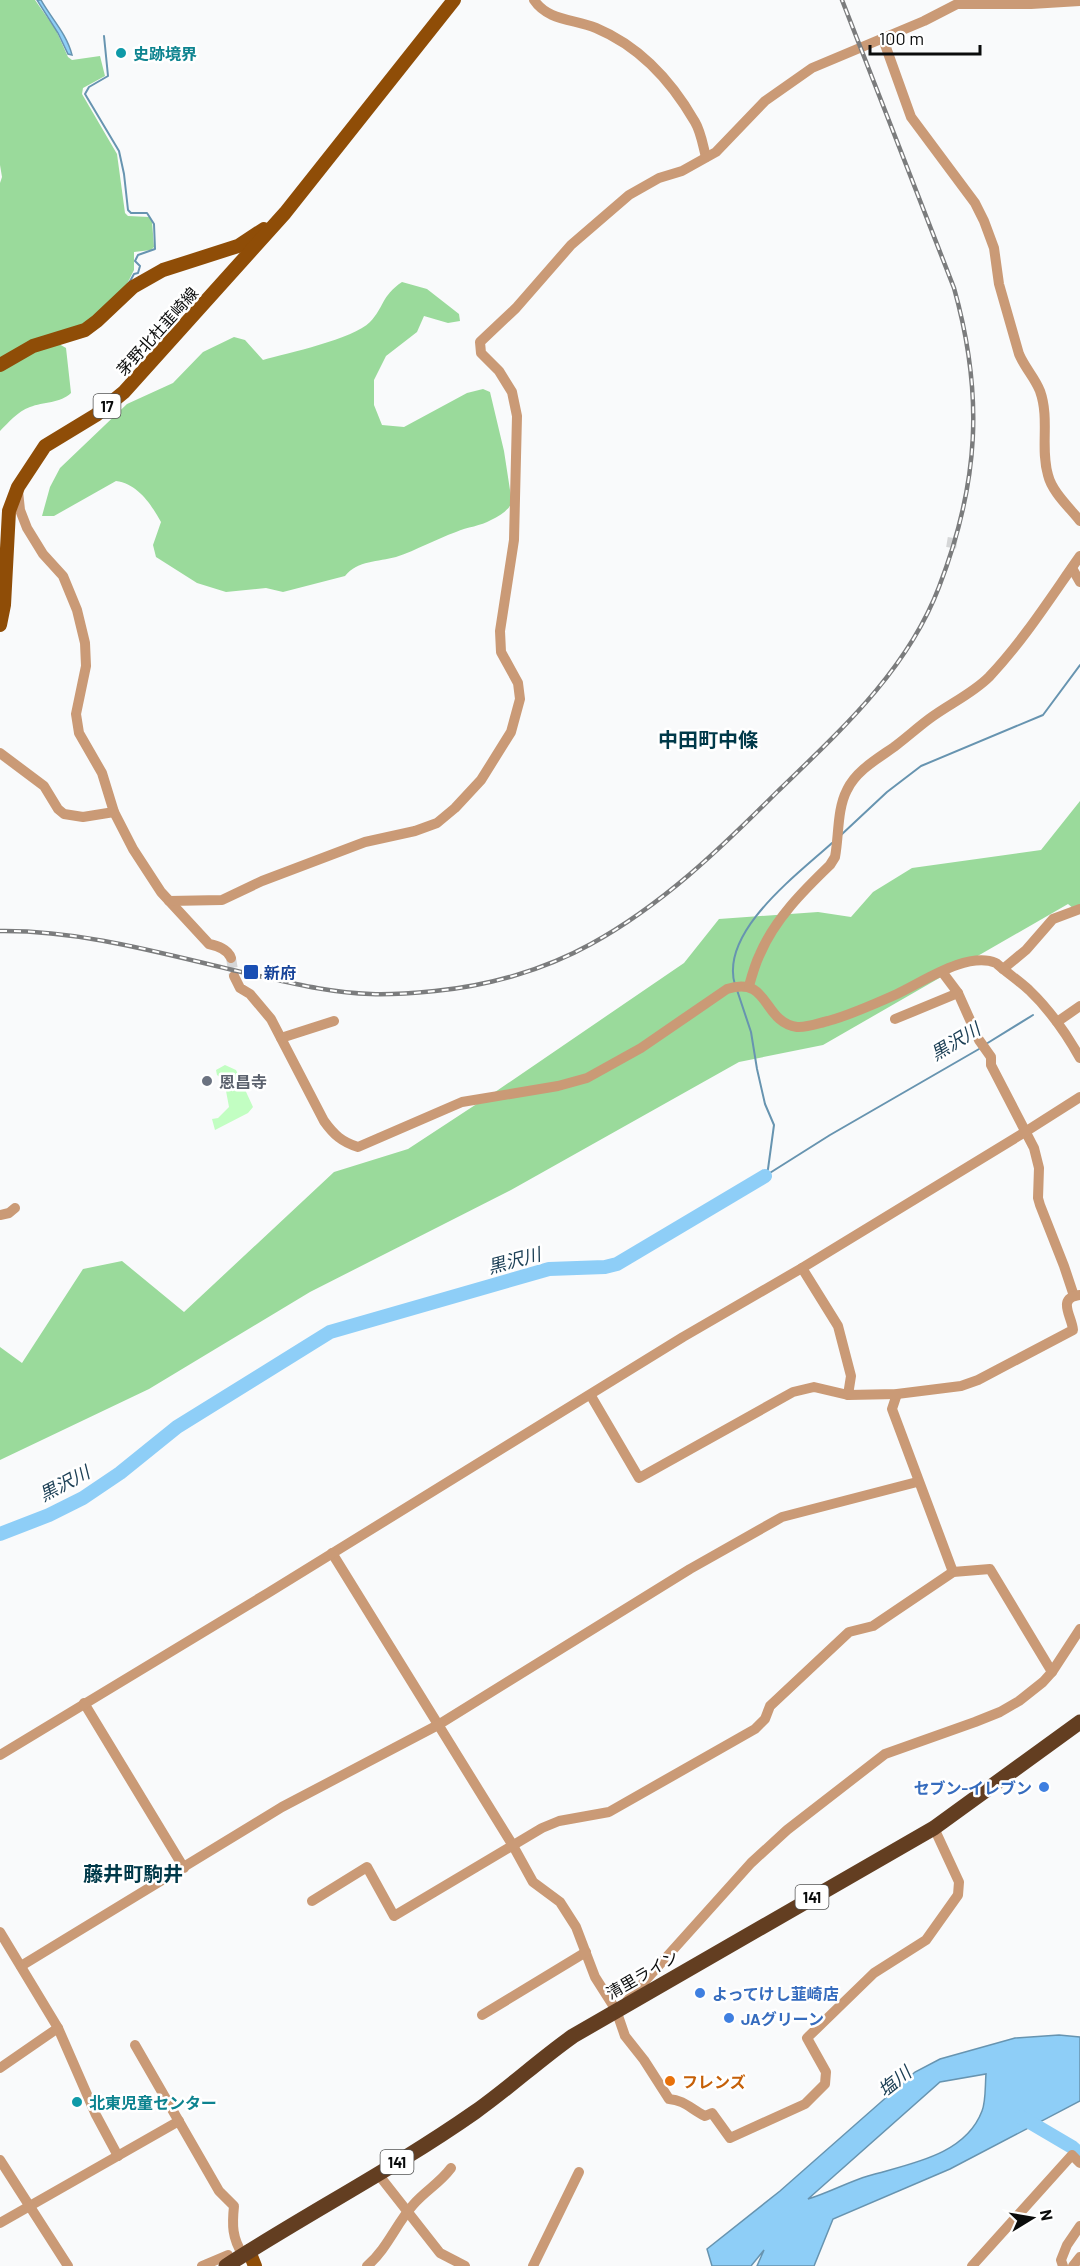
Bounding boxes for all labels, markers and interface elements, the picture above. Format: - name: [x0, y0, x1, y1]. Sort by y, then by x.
- scale bar: [870, 18, 980, 56]
- text: 100 m: [879, 27, 924, 49]
- place label: 史跡境界: [133, 44, 197, 63]
- marker: 史跡境界: [114, 46, 128, 60]
- street label: 茅野北杜韮崎線: [112, 283, 202, 379]
- road number: 17: [94, 394, 120, 418]
- district label: 中田町中條: [658, 727, 758, 751]
- marker: 新府: [242, 963, 260, 981]
- place label: 新府: [264, 963, 296, 982]
- water label: 黒沢川: [926, 1017, 986, 1064]
- place label: 恩昌寺: [219, 1072, 267, 1091]
- marker: 恩昌寺: [200, 1074, 214, 1088]
- water label: 黒沢川: [485, 1242, 545, 1278]
- water label: 黒沢川: [35, 1460, 95, 1505]
- place label: セブン-イレブン: [913, 1778, 1032, 1797]
- marker: セブン-イレブン: [1037, 1780, 1051, 1794]
- district label: 藤井町駒井: [83, 1861, 183, 1885]
- road number: 141: [796, 1885, 828, 1909]
- street label: 清里ライン: [603, 1946, 681, 2002]
- place label: よってけし韮崎店: [712, 1984, 839, 2003]
- marker: よってけし韮崎店: [693, 1986, 707, 2000]
- place label: JAグリーン: [741, 2009, 824, 2028]
- marker: JAグリーン: [722, 2011, 736, 2025]
- water label: 塩川: [873, 2060, 916, 2101]
- place label: フレンズ: [682, 2072, 746, 2091]
- marker: フレンズ: [663, 2074, 677, 2088]
- place label: 北東児童センター: [89, 2093, 217, 2112]
- marker: 北東児童センター: [70, 2095, 84, 2109]
- road number: 141: [380, 2150, 414, 2174]
- north arrow: [1002, 2188, 1062, 2248]
- text: N: [1037, 2208, 1058, 2222]

